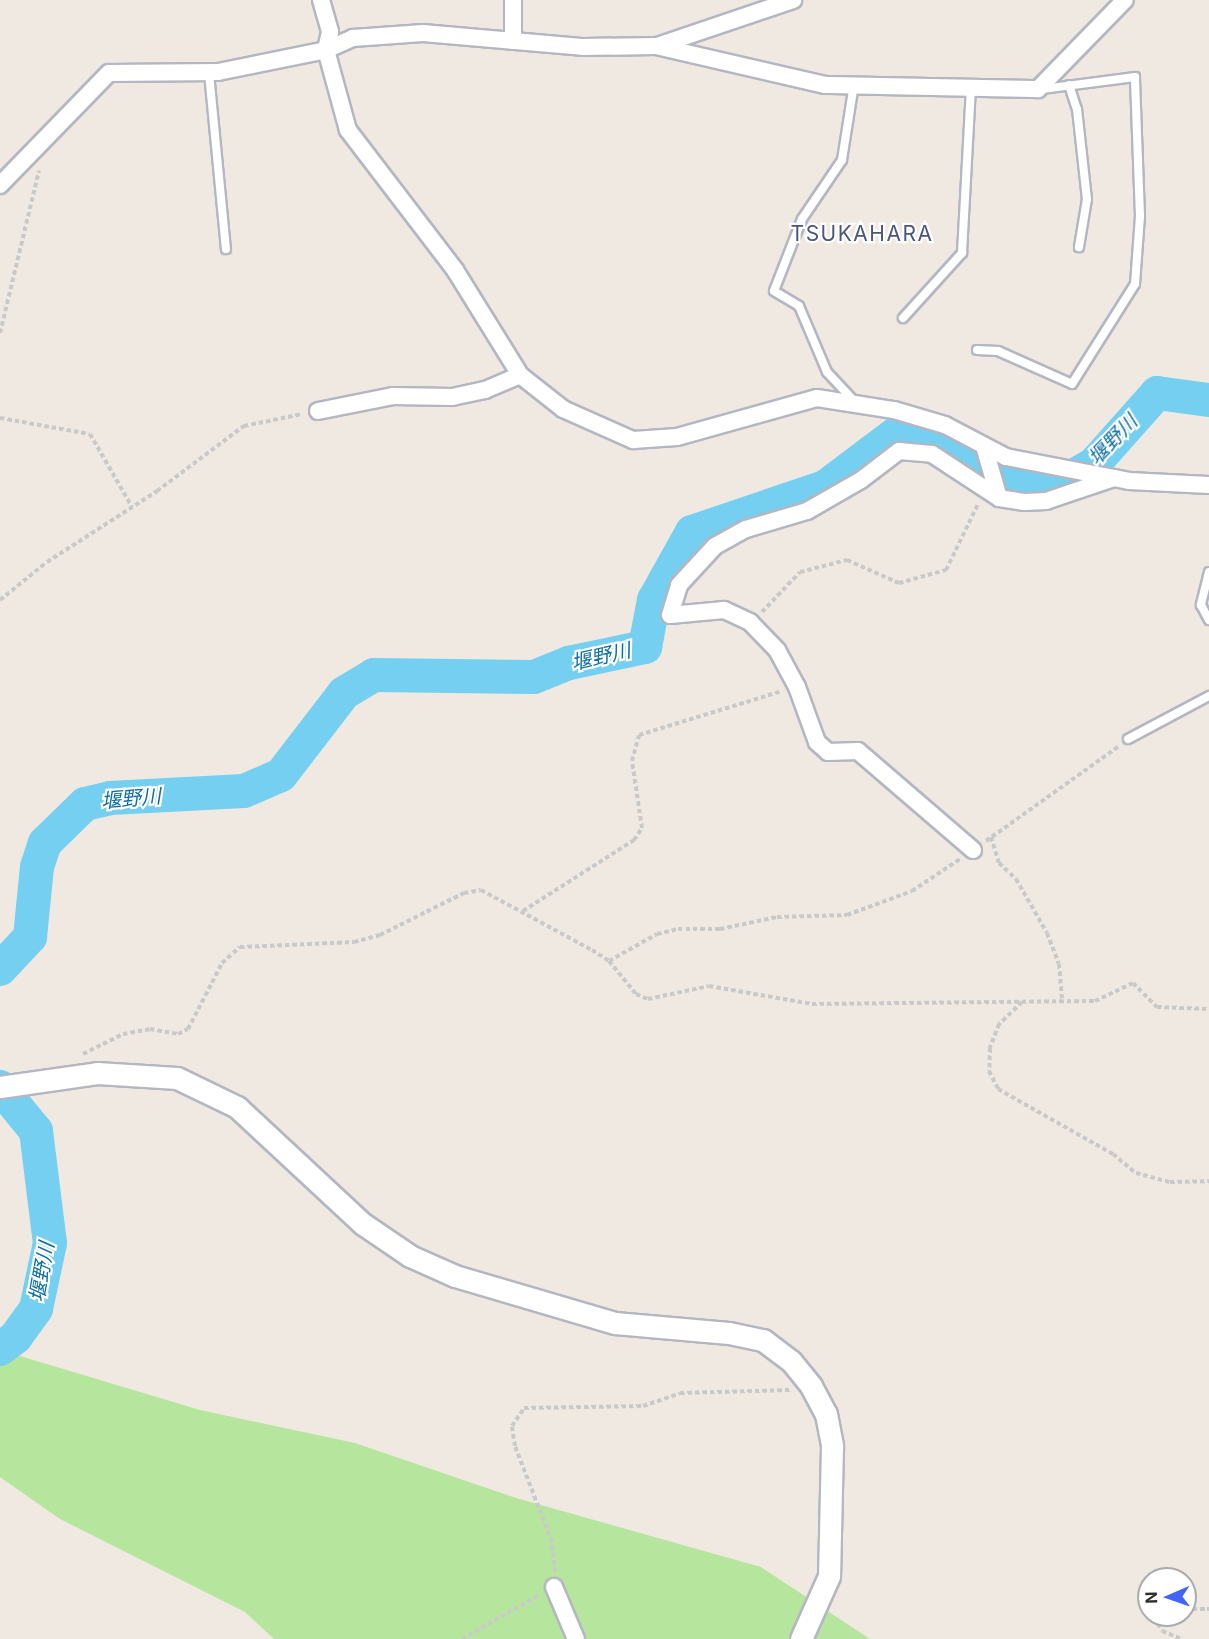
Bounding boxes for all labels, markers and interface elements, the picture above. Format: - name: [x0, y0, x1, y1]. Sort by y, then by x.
- district label: TSUKAHARA: [791, 221, 933, 247]
- water label: 堰野川: [1084, 410, 1142, 470]
- water label: 堰野川: [569, 639, 633, 675]
- water label: 堰野川: [100, 784, 162, 814]
- water label: 堰野川: [25, 1240, 59, 1304]
- north arrow: [1137, 1567, 1197, 1627]
- text: N: [1141, 1591, 1161, 1604]

